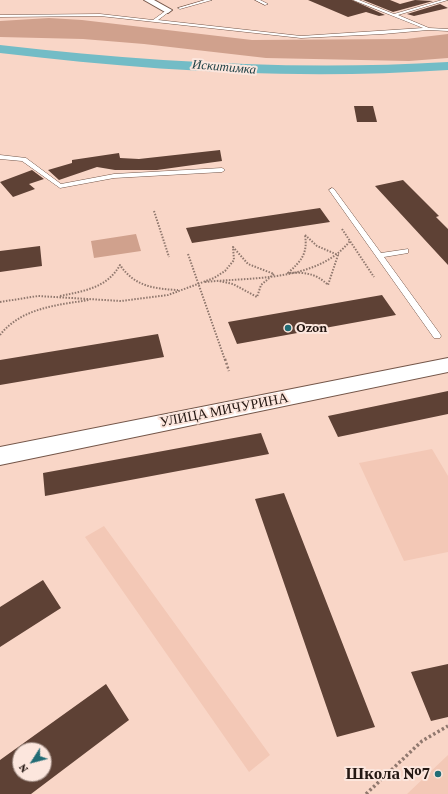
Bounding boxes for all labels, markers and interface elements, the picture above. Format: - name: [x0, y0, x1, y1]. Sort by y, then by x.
- water label: Искитимка: [191, 56, 257, 78]
- place label: Ozon: [296, 320, 327, 336]
- marker: Ozon: [283, 323, 293, 333]
- street label: УЛИЦА МИЧУРИНА: [158, 389, 290, 431]
- north arrow: [12, 742, 52, 782]
- text: N: [16, 762, 30, 775]
- place label: Школа №7: [345, 764, 430, 784]
- marker: Школа №7: [433, 769, 443, 779]

